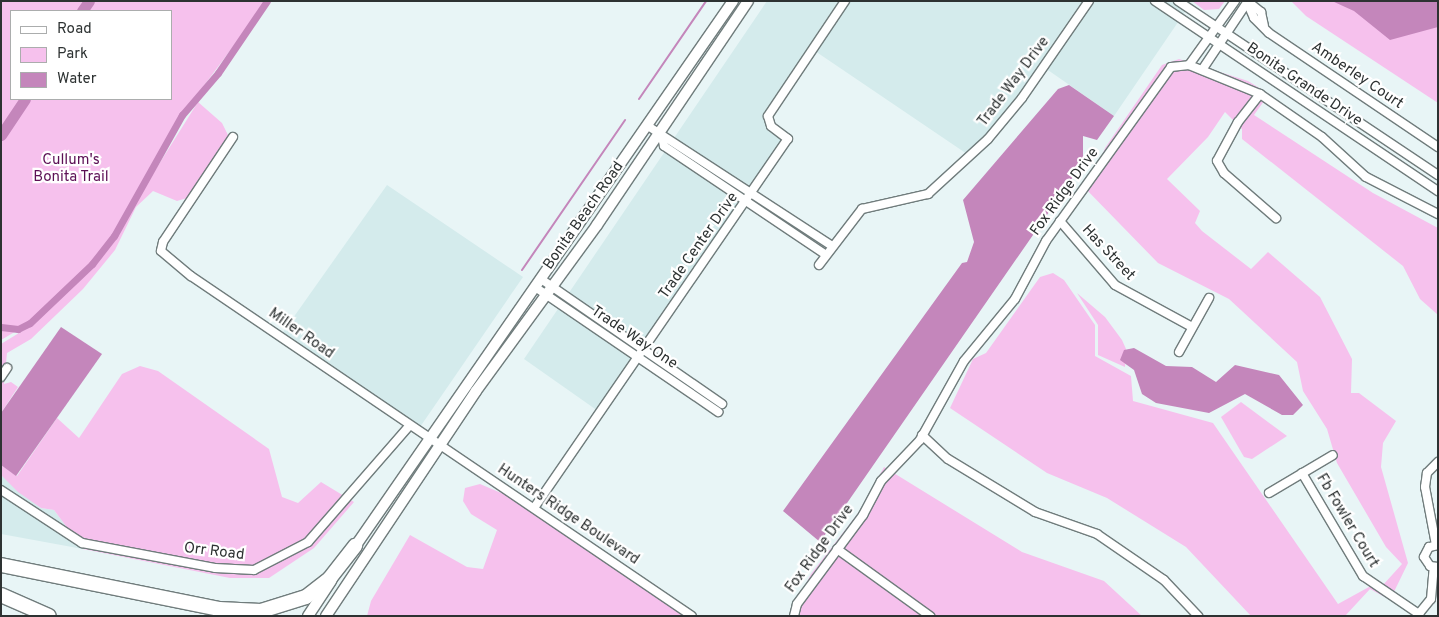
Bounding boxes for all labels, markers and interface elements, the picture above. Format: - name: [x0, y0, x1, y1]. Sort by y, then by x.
- legend: [10, 10, 172, 100]
- text: Road: [57, 20, 92, 39]
- street label: Trade Way Drive: [974, 33, 1054, 131]
- street label: Amberley Court: [1308, 39, 1406, 113]
- street label: Bonita Grande Drive: [1243, 40, 1365, 130]
- text: Park: [57, 45, 88, 64]
- text: Water: [57, 70, 96, 89]
- street label: Fox Ridge Drive: [1027, 145, 1103, 239]
- park label: Cullum's Bonita Trail: [33, 151, 109, 186]
- street label: Bonita Beach Road: [540, 159, 628, 273]
- street label: Trade Center Drive: [656, 189, 742, 303]
- street label: Has Street: [1078, 221, 1138, 285]
- street label: Trade Way One: [587, 302, 681, 374]
- street label: Miller Road: [265, 305, 337, 363]
- street label: Hunters Ridge Boulevard: [494, 461, 642, 569]
- street label: Fb Fowler Court: [1312, 471, 1382, 571]
- street label: Fox Ridge Drive: [782, 502, 858, 596]
- street label: Orr Road: [183, 539, 245, 565]

